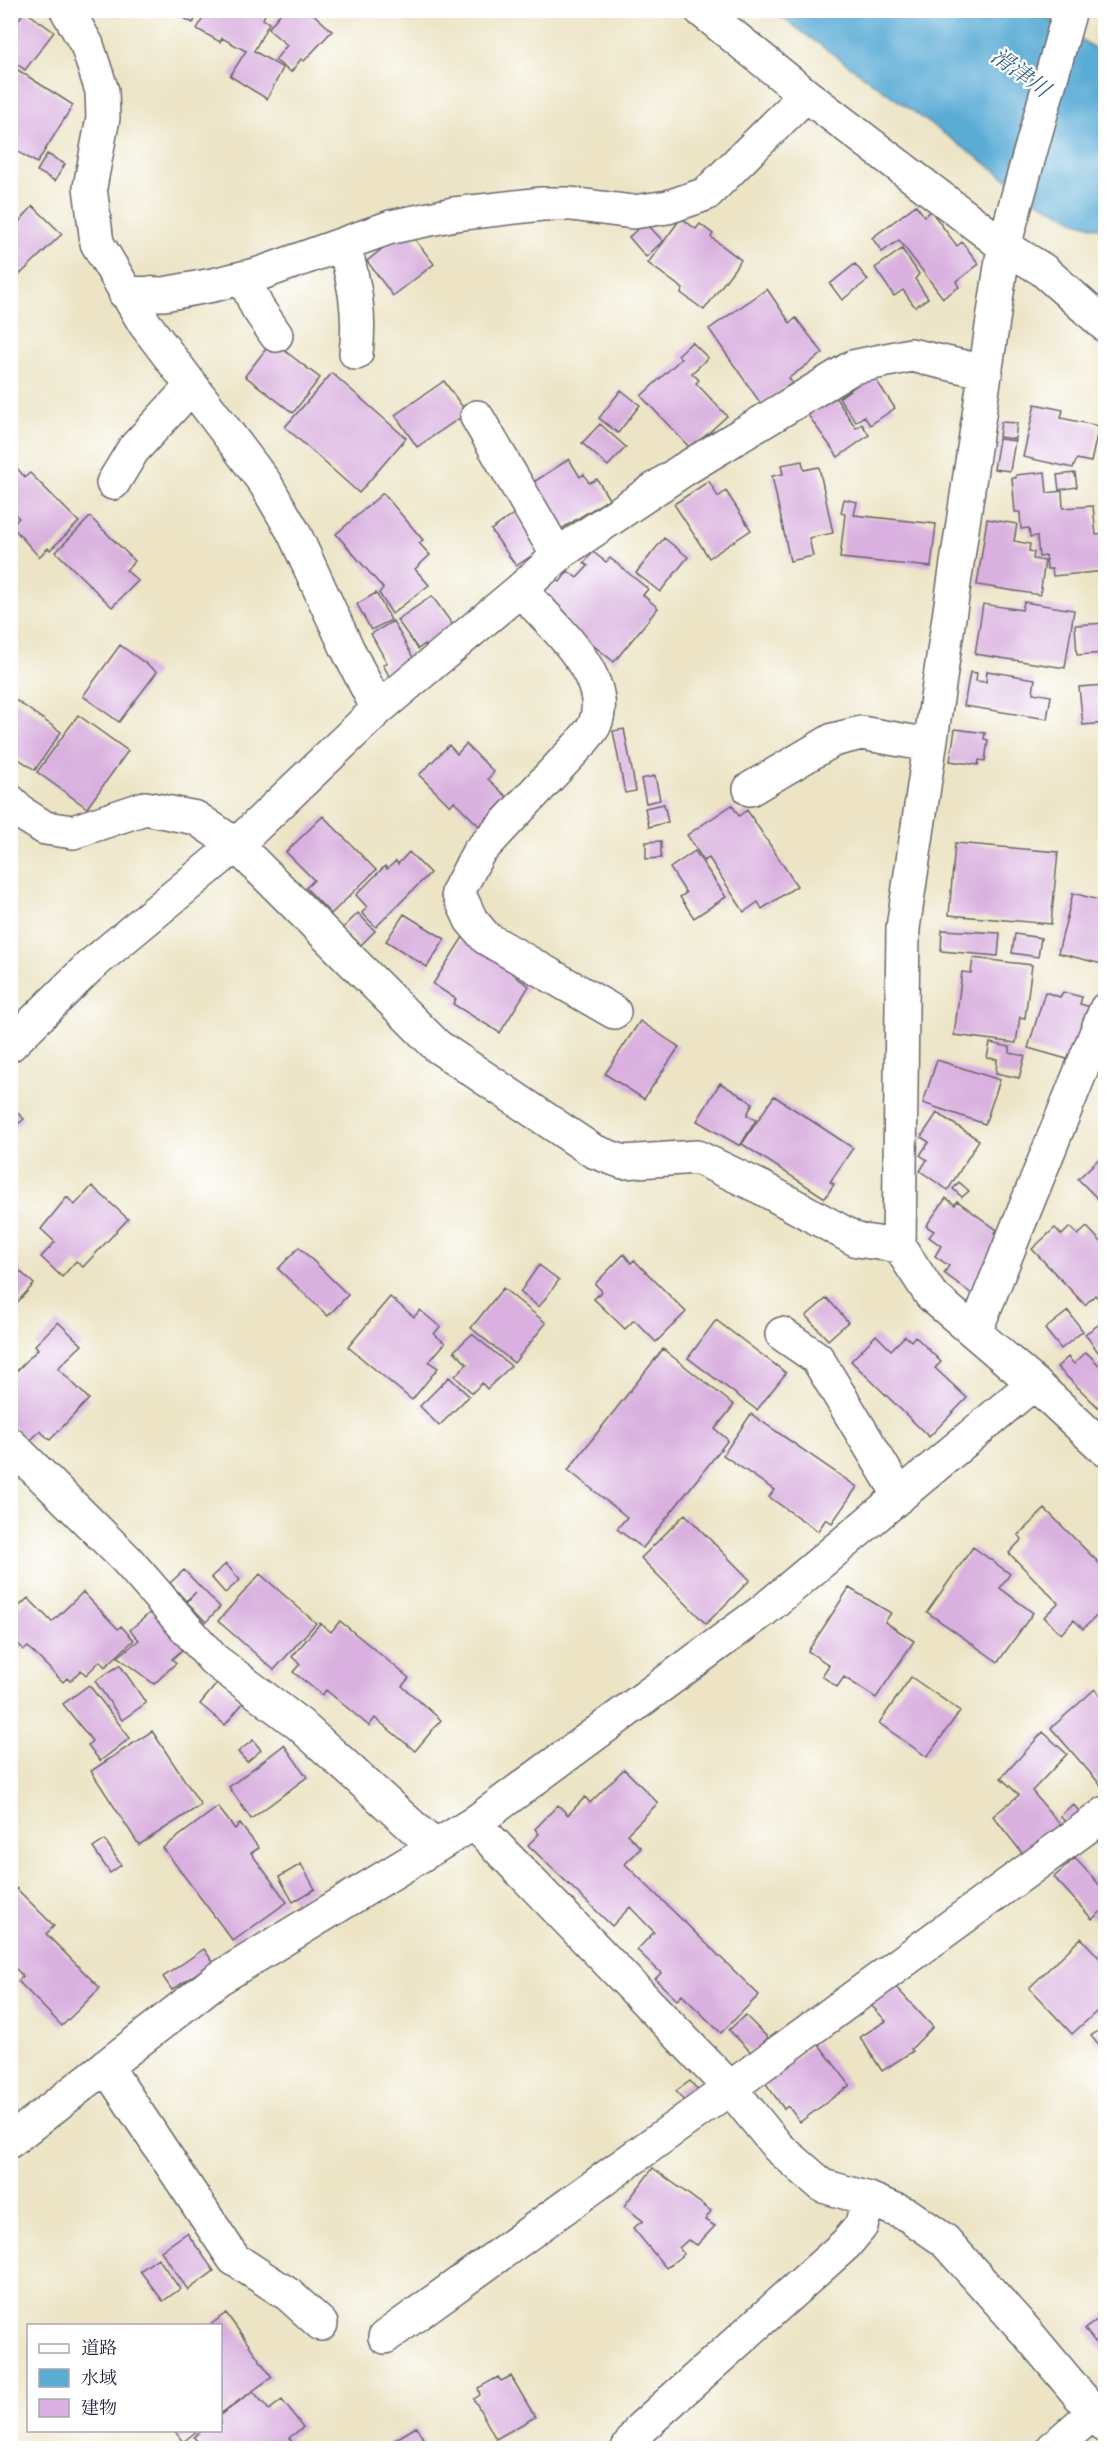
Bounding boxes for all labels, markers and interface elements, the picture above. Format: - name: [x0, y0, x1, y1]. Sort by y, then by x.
- water label: 滑津川: [987, 44, 1056, 103]
- legend: [27, 2324, 222, 2432]
- text: 道路: [81, 2338, 117, 2358]
- text: 水域: [81, 2368, 117, 2388]
- text: 建物: [81, 2398, 117, 2418]

